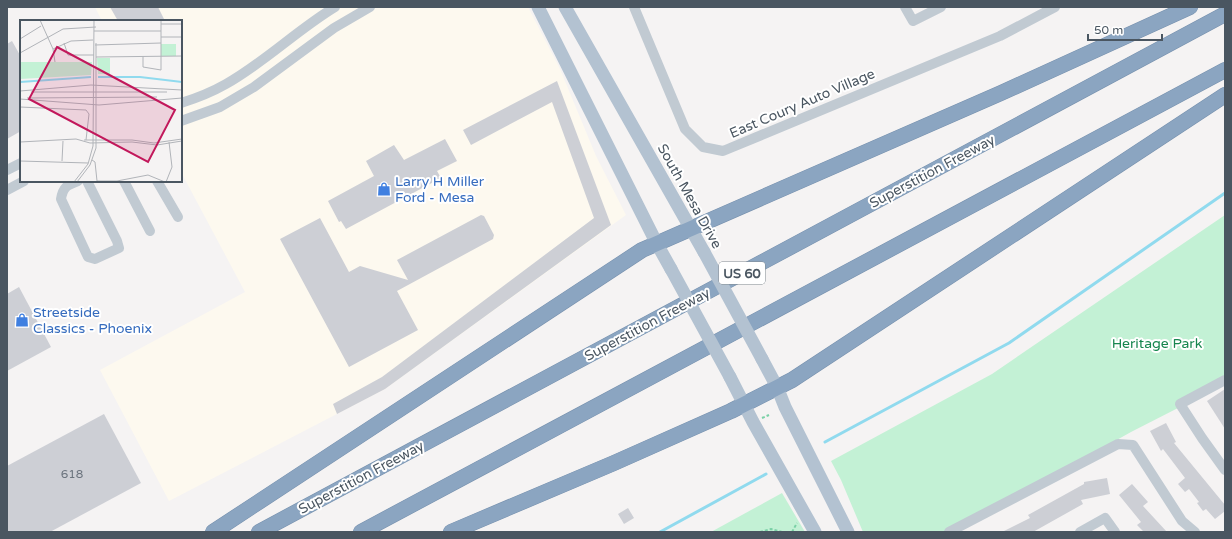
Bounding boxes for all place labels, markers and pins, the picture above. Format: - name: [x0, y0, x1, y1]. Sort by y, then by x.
- place label: Larry H Miller Ford - Mesa: [395, 173, 485, 206]
- shop icon: Larry H Miller Ford - Mesa: [376, 181, 392, 197]
- place label: Streetside Classics - Phoenix: [33, 304, 152, 337]
- shop icon: Streetside Classics - Phoenix: [14, 312, 30, 328]

